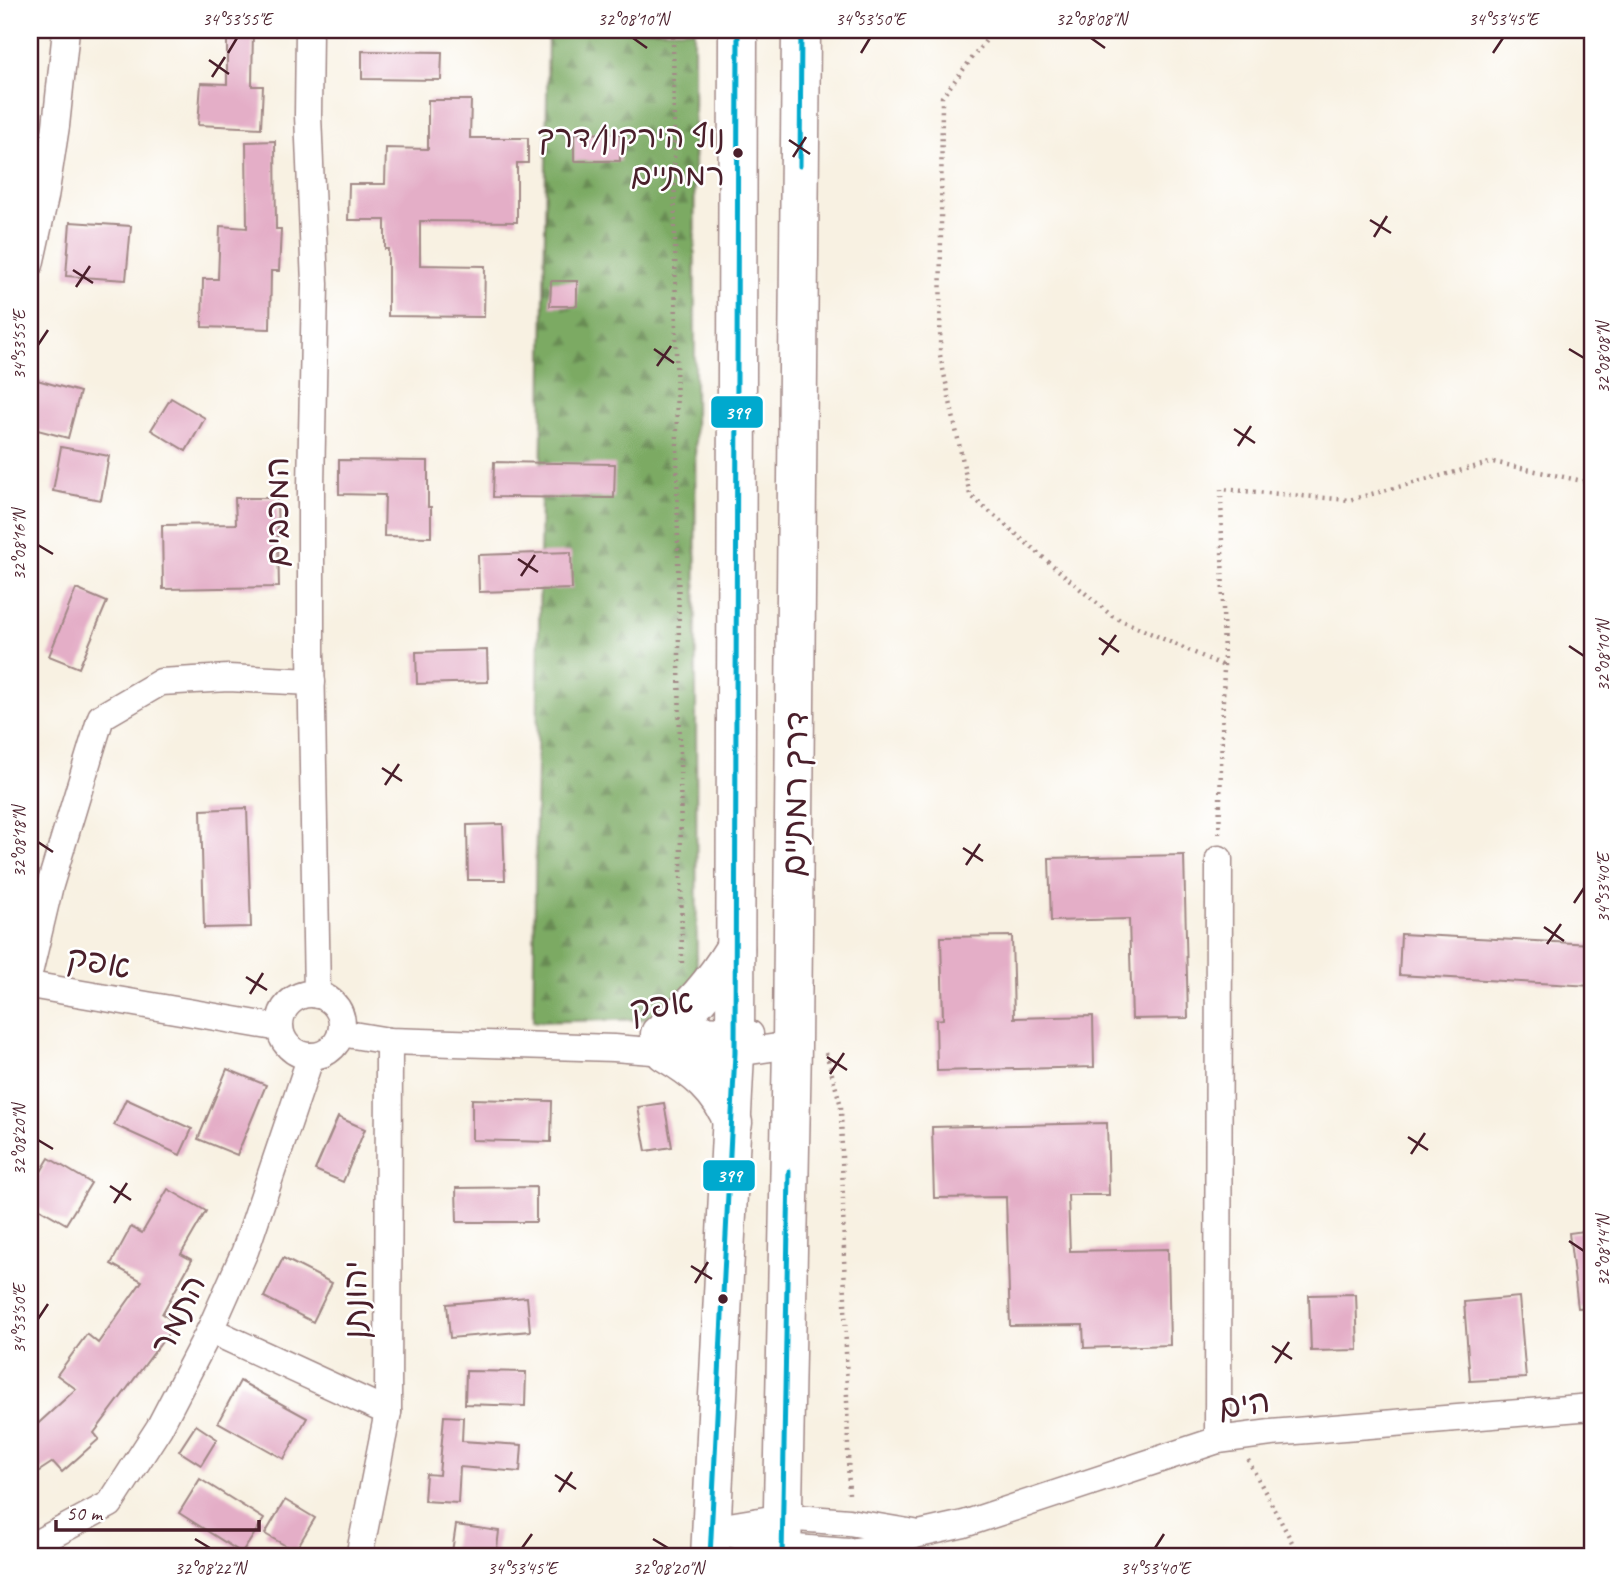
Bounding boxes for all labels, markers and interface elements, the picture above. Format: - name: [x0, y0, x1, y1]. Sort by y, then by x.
- text: 34°53'55"E: [202, 8, 274, 30]
- text: 32°08'10"N: [598, 8, 672, 30]
- text: 34°53'50"E: [835, 8, 907, 30]
- text: 32°08'08"N: [1056, 8, 1130, 30]
- text: 34°53'45"E: [1468, 8, 1540, 30]
- place label: נוף הירקון/דרך רמתיים: [537, 117, 725, 194]
- marker: נוף הירקון/דרך רמתיים: [731, 146, 745, 160]
- text: 34°53'55"E: [8, 308, 30, 380]
- text: 32°08'08"N: [1592, 319, 1614, 393]
- line badge: 399: [710, 395, 764, 429]
- text: 399: [724, 401, 752, 425]
- street label: המכבים: [256, 457, 298, 567]
- text: 32°08'16"N: [8, 506, 30, 580]
- text: 32°08'10"N: [1592, 617, 1614, 691]
- street label: דרך רמתיים: [773, 711, 817, 877]
- text: 32°08'18"N: [8, 803, 30, 877]
- text: 34°53'40"E: [1592, 851, 1614, 923]
- street label: אפק: [64, 936, 134, 988]
- street label: אפק: [626, 979, 696, 1031]
- text: 32°08'20"N: [8, 1101, 30, 1175]
- line badge: 399: [702, 1159, 756, 1192]
- text: 399: [716, 1164, 744, 1188]
- text: 32°08'14"N: [1592, 1212, 1614, 1286]
- street label: יהונתן: [334, 1261, 376, 1339]
- street label: התמר: [141, 1268, 215, 1361]
- text: 34°53'50"E: [8, 1282, 30, 1354]
- unlabelled marker: [716, 1292, 730, 1306]
- street label: הים: [1216, 1380, 1273, 1428]
- scale bar: [56, 1489, 259, 1533]
- text: 50 m: [66, 1500, 104, 1526]
- text: 32°08'22"N: [175, 1557, 249, 1579]
- text: 34°53'45"E: [487, 1557, 559, 1579]
- text: 32°08'20"N: [633, 1557, 707, 1579]
- text: 34°53'40"E: [1120, 1557, 1192, 1579]

